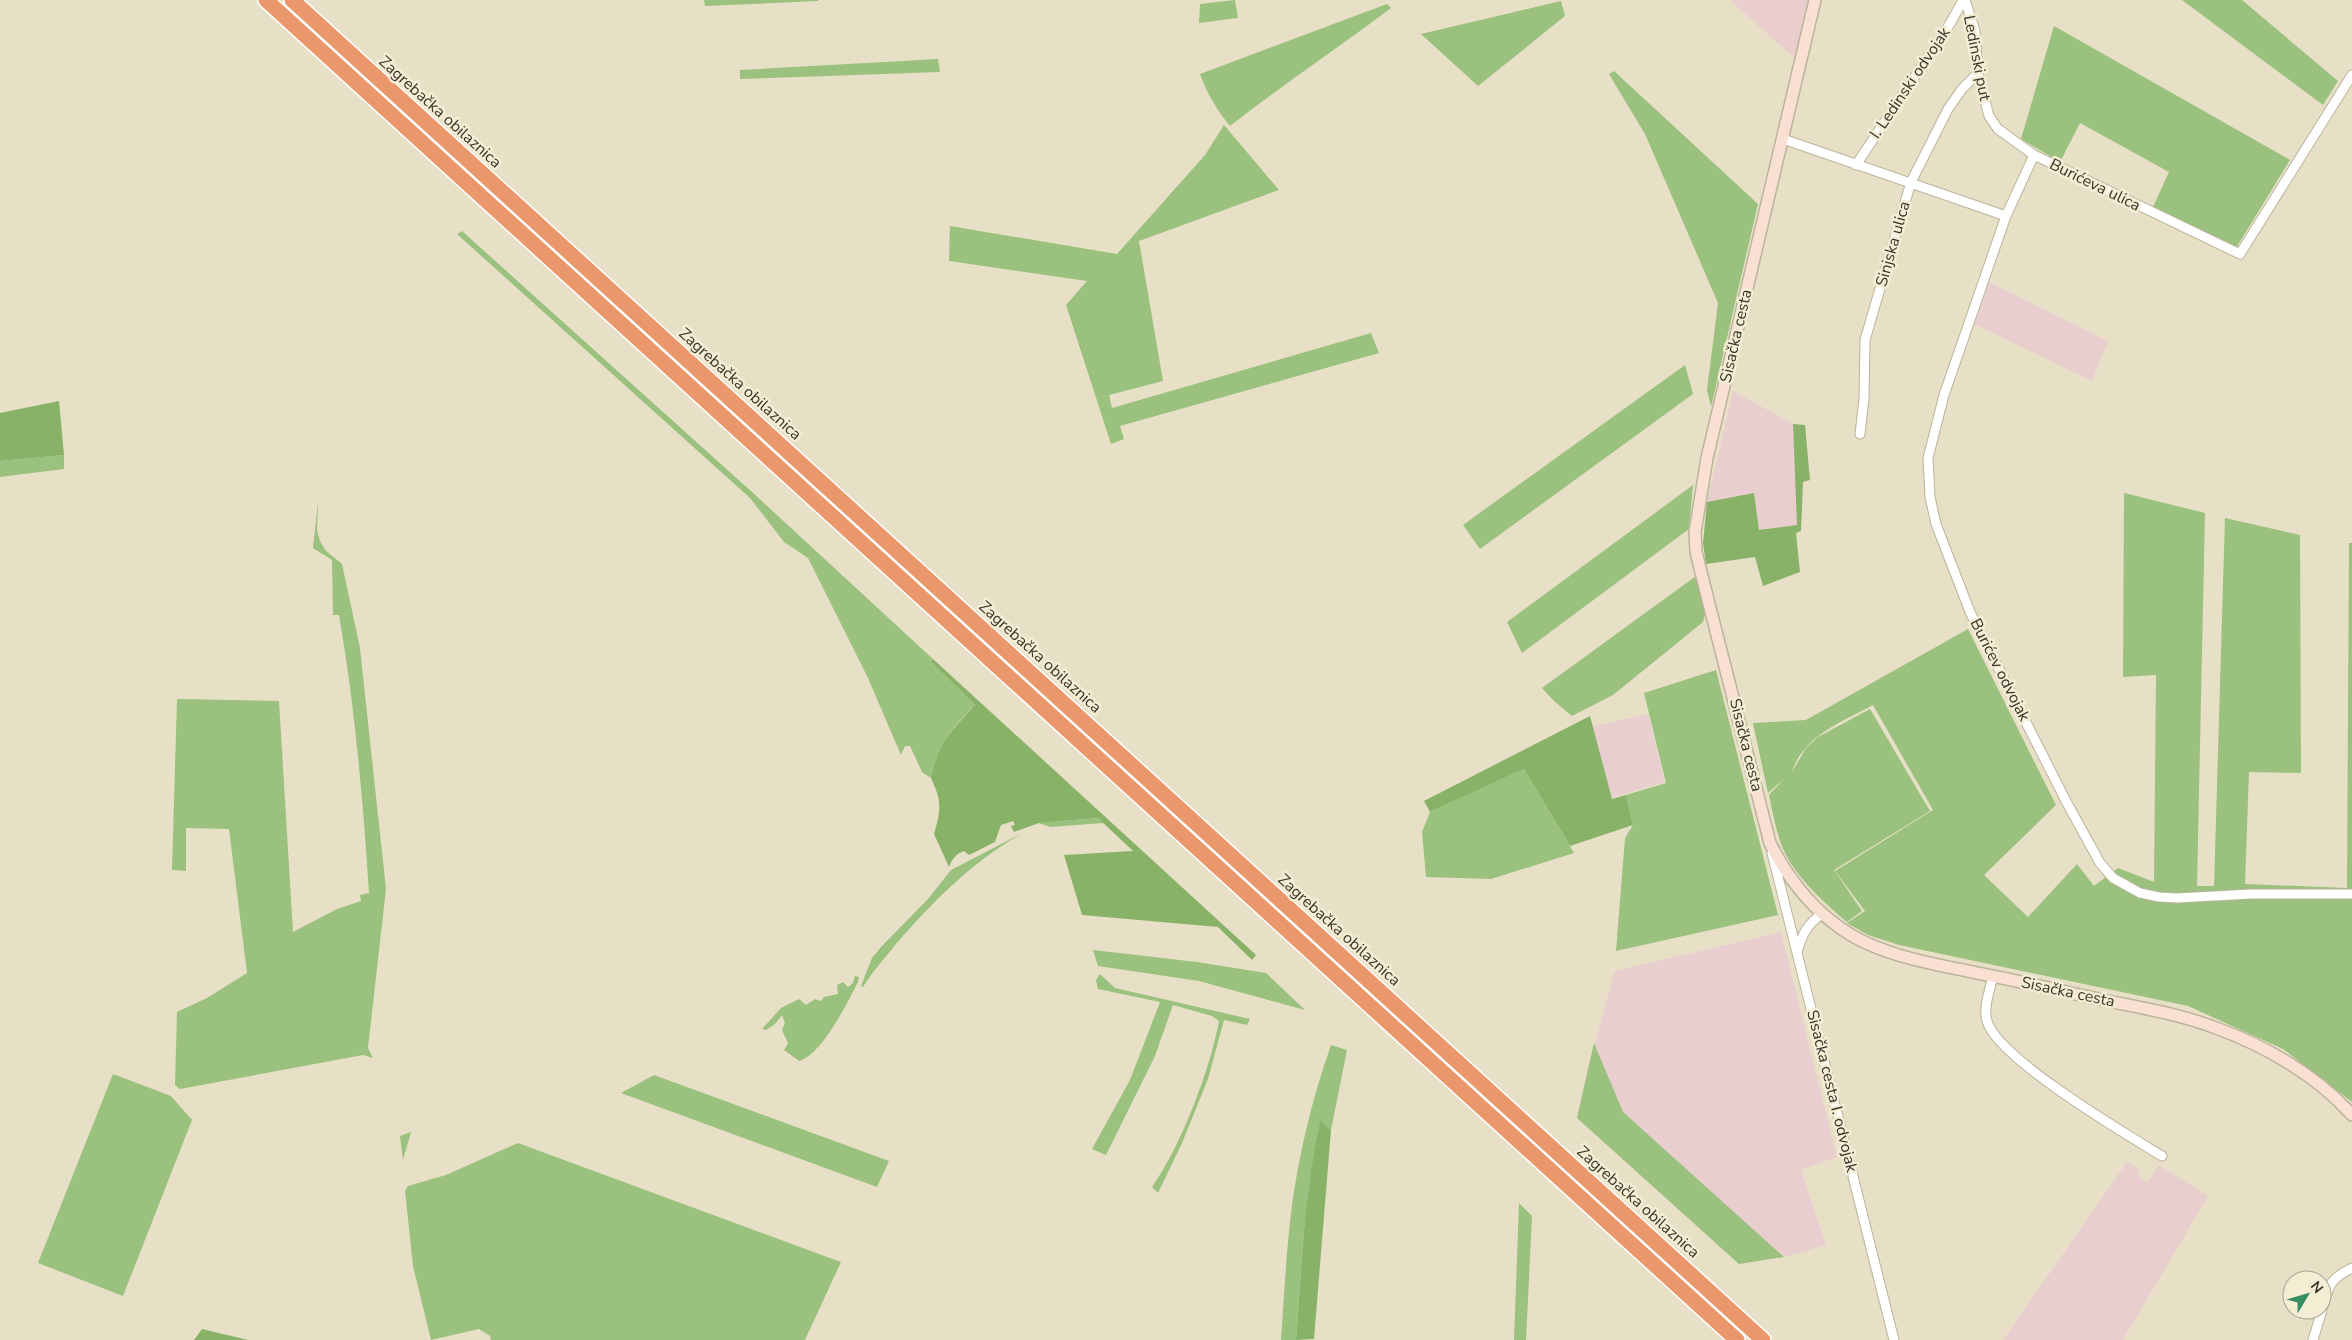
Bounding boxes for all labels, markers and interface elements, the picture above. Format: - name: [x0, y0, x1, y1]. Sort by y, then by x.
- street label: Ledinski put: [1958, 13, 1996, 103]
- street label: I. Ledinski odvojak: [1864, 22, 1956, 143]
- street label: Zagrebačka obilaznica: [374, 51, 506, 173]
- street label: Burićeva ulica: [2046, 153, 2144, 217]
- street label: Sinjska ulica: [1870, 199, 1916, 289]
- street label: Sisačka cesta: [1715, 287, 1757, 385]
- street label: Zagrebačka obilaznica: [674, 323, 806, 445]
- street label: Zagrebačka obilaznica: [974, 596, 1106, 718]
- street label: Burićev odvojak: [1965, 615, 2036, 726]
- street label: Sisačka cesta: [1724, 696, 1768, 794]
- street label: Zagrebačka obilaznica: [1273, 869, 1405, 991]
- street label: Sisačka cesta: [2019, 971, 2117, 1013]
- street label: Sisačka cesta I. odvojak: [1801, 1008, 1863, 1175]
- street label: Zagrebačka obilaznica: [1572, 1141, 1704, 1263]
- north arrow: [2282, 1270, 2332, 1320]
- text: N: [2306, 1277, 2328, 1297]

